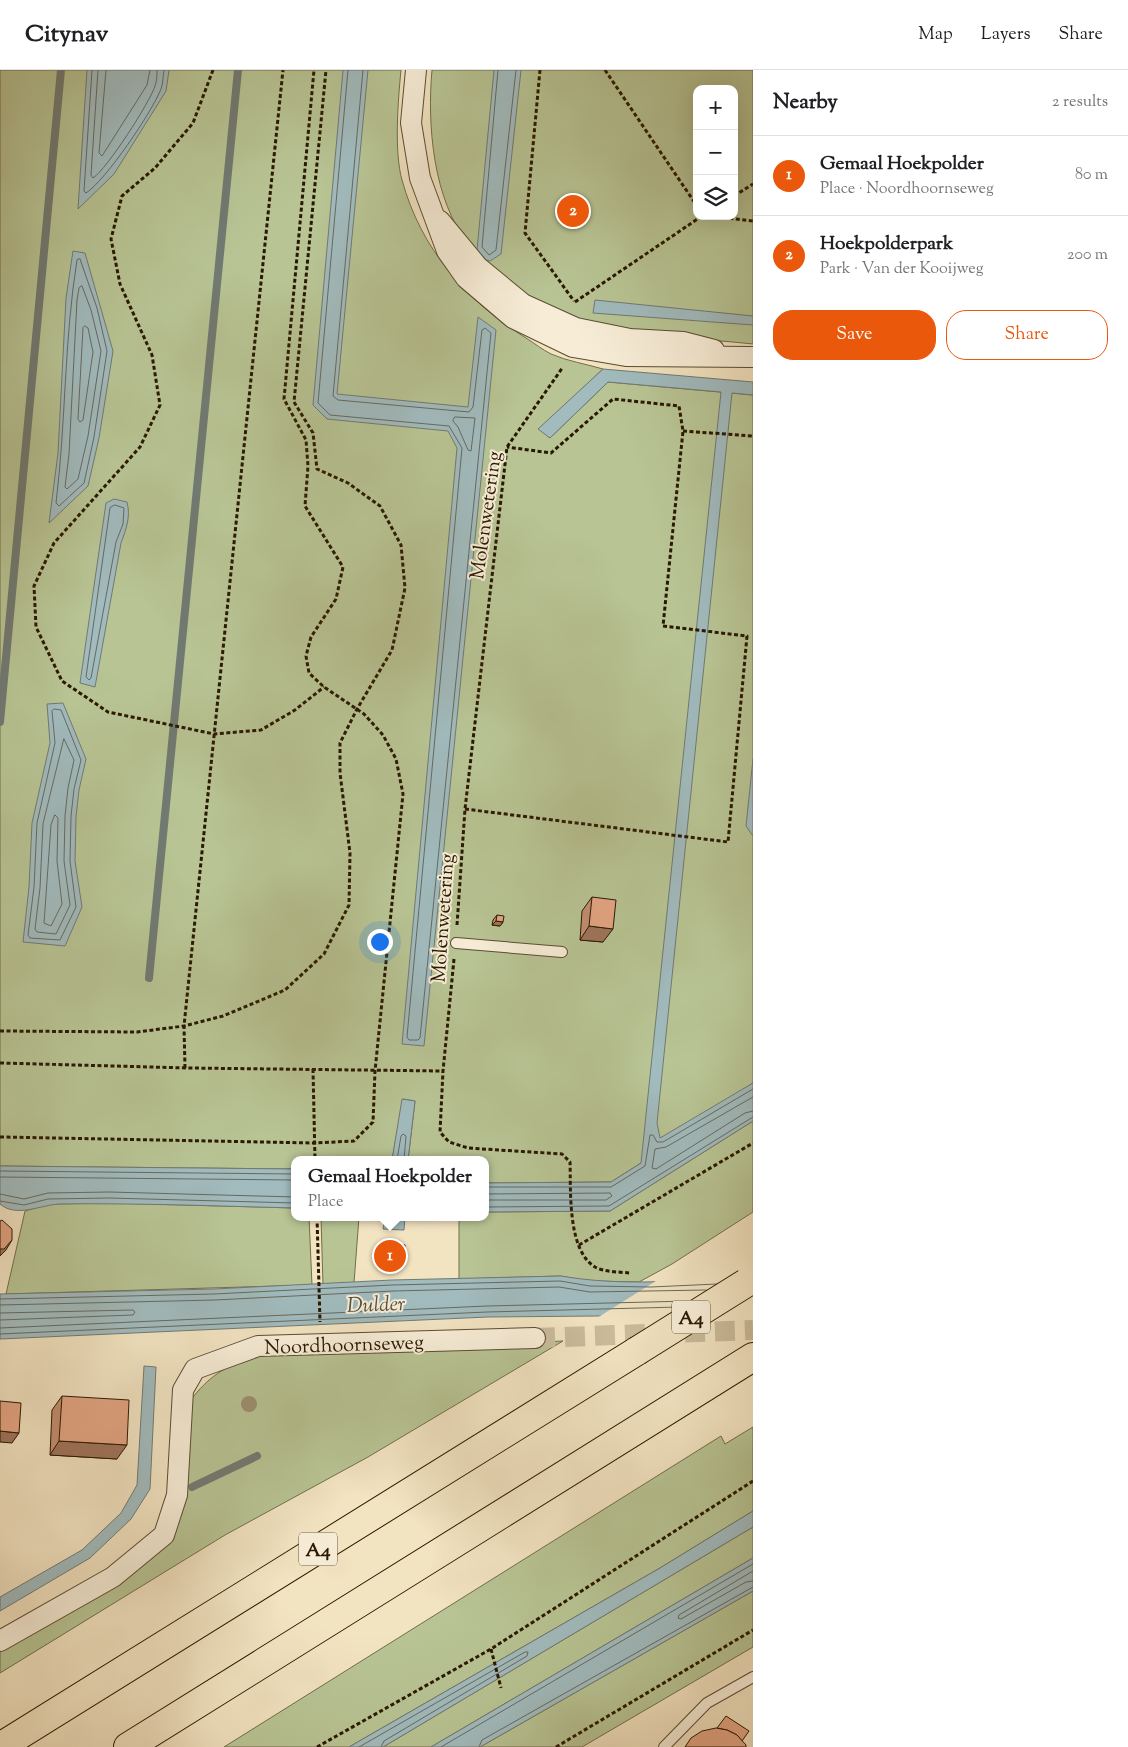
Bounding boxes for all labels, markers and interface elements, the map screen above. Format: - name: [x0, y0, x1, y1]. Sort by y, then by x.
- text: Citynav: [25, 18, 108, 52]
- text: Map: [918, 22, 953, 48]
- text: Layers: [981, 22, 1031, 48]
- text: Share: [1059, 22, 1103, 48]
- map controls: [693, 85, 738, 220]
- button: +: [693, 85, 738, 130]
- text: Nearby: [773, 88, 838, 118]
- text: 2 results: [1052, 91, 1108, 114]
- button: −: [693, 130, 738, 175]
- text: Gemaal Hoekpolder: [820, 151, 984, 178]
- text: 1: [786, 164, 792, 187]
- text: 80 m: [1075, 164, 1108, 187]
- button: layers: [693, 175, 738, 220]
- text: Place · Noordhoornseweg: [820, 178, 994, 201]
- pin: 2: [557, 192, 589, 230]
- text: Hoekpolderpark: [820, 231, 953, 258]
- text: 2: [785, 244, 793, 267]
- text: 200 m: [1067, 244, 1108, 267]
- text: Park · Van der Kooijweg: [820, 258, 984, 281]
- button: Save: [773, 310, 936, 360]
- button: Share: [946, 310, 1108, 360]
- street label: Molenwetering: [464, 449, 511, 581]
- street label: Molenwetering: [426, 852, 463, 984]
- your location: [367, 929, 393, 955]
- popup: [291, 1156, 489, 1221]
- text: Gemaal Hoekpolder: [308, 1164, 472, 1191]
- text: Place: [308, 1191, 343, 1214]
- pin: 1: [374, 1237, 406, 1275]
- water label: Dulder: [346, 1290, 406, 1322]
- road number: A4: [672, 1300, 710, 1334]
- street label: Noordhoornseweg: [264, 1329, 424, 1364]
- road number: A4: [299, 1532, 337, 1566]

